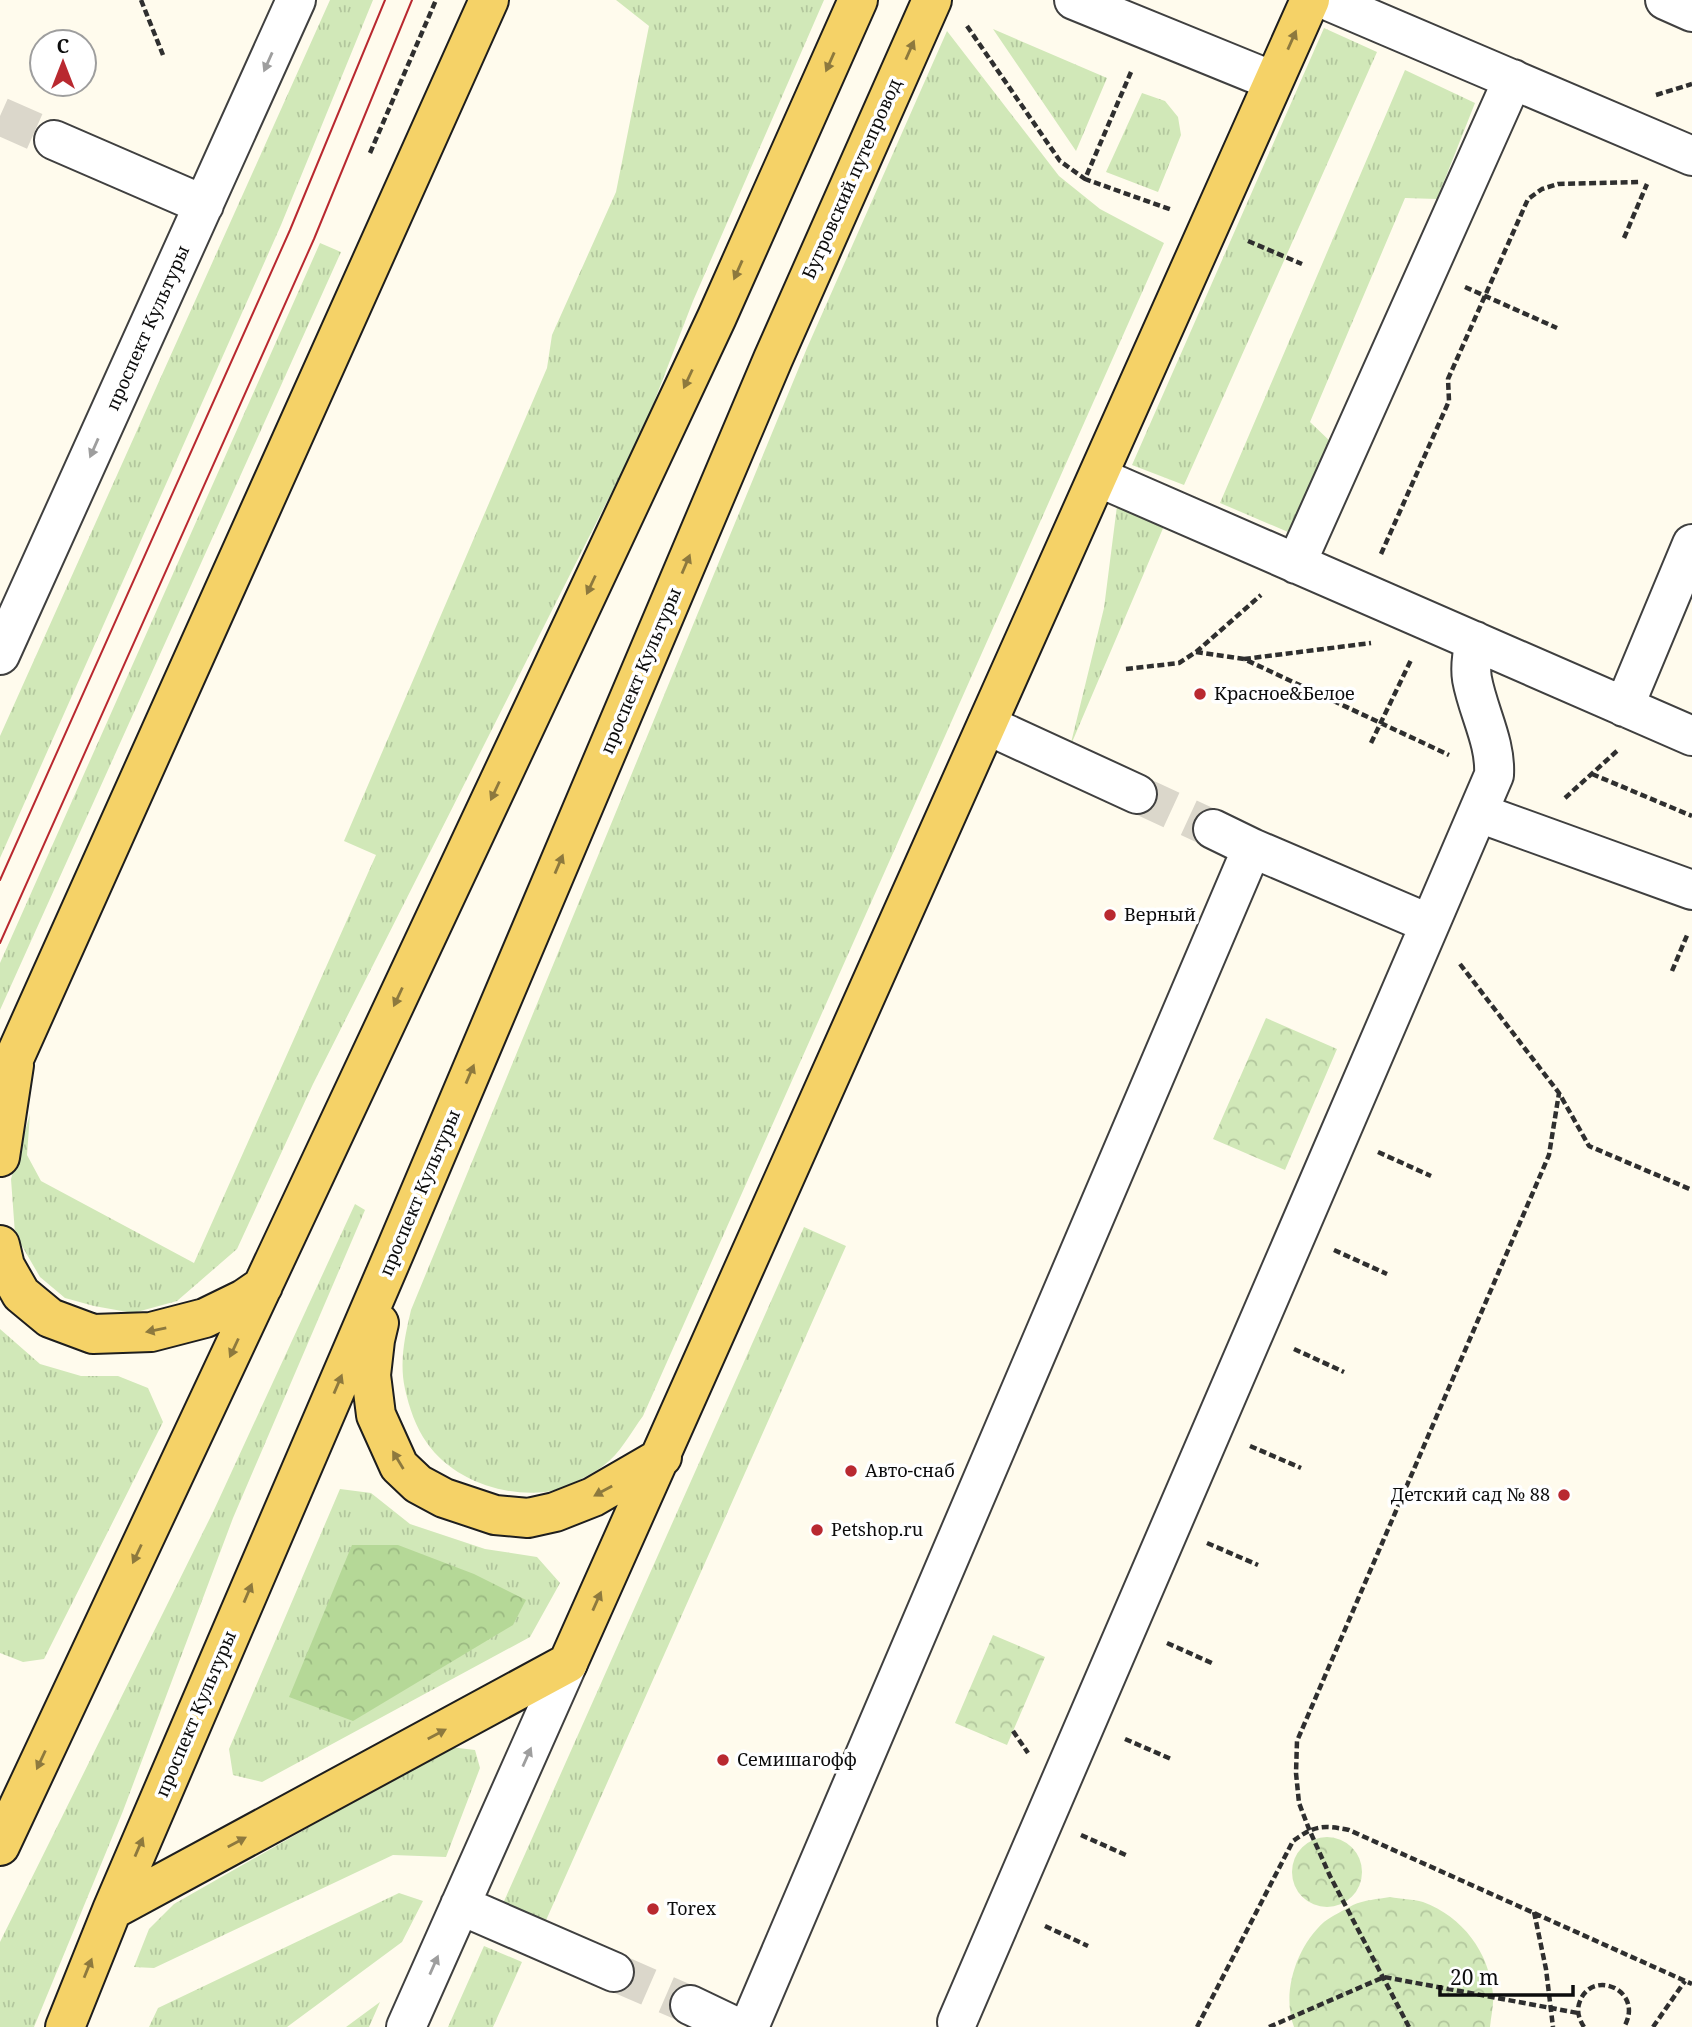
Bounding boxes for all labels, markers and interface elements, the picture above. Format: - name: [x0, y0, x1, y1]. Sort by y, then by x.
- north arrow: [28, 28, 98, 98]
- one-way arrow: [1286, 30, 1298, 50]
- text: С: [57, 33, 69, 59]
- one-way arrow: [904, 40, 916, 60]
- one-way arrow: [262, 52, 274, 72]
- one-way arrow: [824, 52, 835, 73]
- street label: Бугровский путепровод: [796, 75, 906, 283]
- street label: проспект Культуры: [100, 241, 194, 414]
- one-way arrow: [732, 260, 743, 281]
- one-way arrow: [682, 369, 694, 389]
- one-way arrow: [88, 438, 100, 458]
- one-way arrow: [680, 554, 691, 575]
- one-way arrow: [586, 575, 597, 595]
- street label: проспект Культуры: [594, 583, 686, 758]
- place label: Красное&Белое: [1214, 681, 1355, 705]
- marker: Красное&Белое: [1192, 686, 1208, 702]
- one-way arrow: [489, 781, 501, 801]
- one-way arrow: [553, 854, 565, 874]
- place label: Верный: [1124, 902, 1196, 926]
- marker: Верный: [1102, 907, 1118, 923]
- one-way arrow: [393, 987, 404, 1007]
- one-way arrow: [465, 1063, 476, 1084]
- street label: проспект Культуры: [373, 1105, 465, 1280]
- one-way arrow: [145, 1325, 167, 1336]
- one-way arrow: [228, 1338, 240, 1358]
- one-way arrow: [332, 1374, 344, 1394]
- one-way arrow: [392, 1451, 404, 1470]
- place label: Авто-снаб: [865, 1458, 955, 1482]
- marker: Авто-снаб: [843, 1463, 859, 1479]
- place label: Детский сад № 88: [1391, 1482, 1550, 1506]
- one-way arrow: [593, 1485, 612, 1497]
- marker: Детский сад № 88: [1556, 1487, 1572, 1503]
- place label: Petshop.ru: [831, 1517, 924, 1541]
- marker: Petshop.ru: [809, 1522, 825, 1538]
- one-way arrow: [131, 1544, 143, 1564]
- one-way arrow: [242, 1583, 254, 1603]
- one-way arrow: [591, 1591, 603, 1611]
- street label: проспект Культуры: [149, 1626, 241, 1801]
- one-way arrow: [427, 1728, 447, 1740]
- one-way arrow: [521, 1747, 533, 1767]
- place label: Семишагофф: [737, 1747, 857, 1771]
- one-way arrow: [35, 1750, 46, 1770]
- marker: Семишагофф: [715, 1752, 731, 1768]
- one-way arrow: [133, 1837, 145, 1857]
- one-way arrow: [227, 1837, 247, 1848]
- place label: Torex: [667, 1896, 717, 1920]
- marker: Torex: [645, 1901, 661, 1917]
- one-way arrow: [429, 1954, 440, 1975]
- scale bar: [1440, 1954, 1573, 1998]
- one-way arrow: [83, 1958, 94, 1979]
- text: 20 m: [1450, 1963, 1499, 1991]

